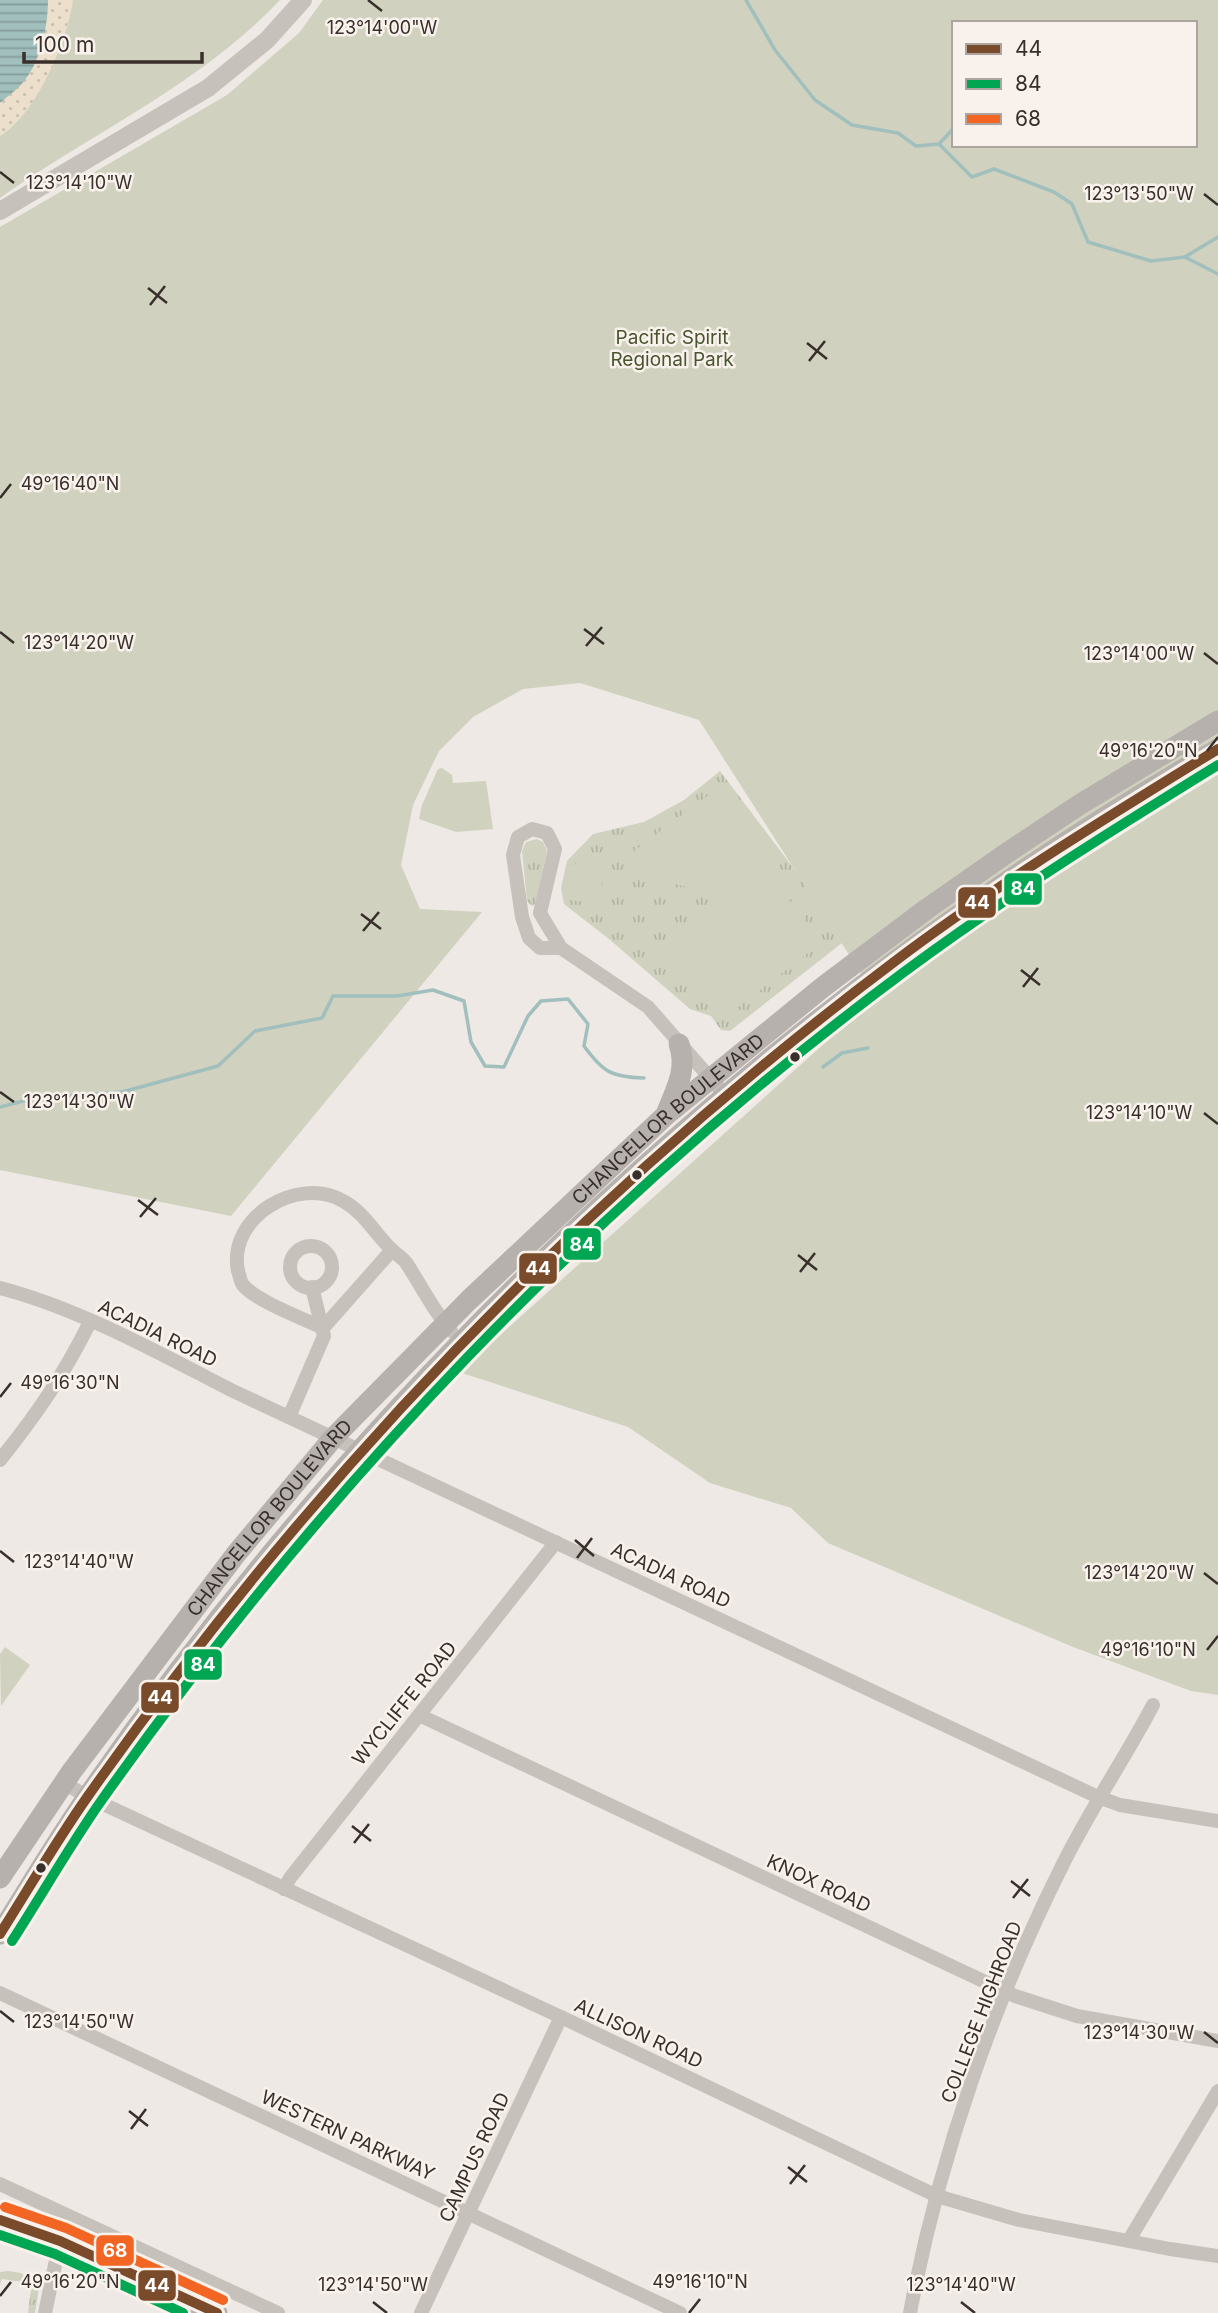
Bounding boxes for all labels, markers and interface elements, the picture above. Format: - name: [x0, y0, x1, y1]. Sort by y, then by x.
- text: 123°14'00"W: [327, 17, 438, 38]
- scale bar: [24, 21, 203, 65]
- legend: [952, 21, 1197, 147]
- text: 100 m: [35, 32, 94, 57]
- text: 44: [1015, 36, 1042, 61]
- text: 84: [1015, 71, 1042, 96]
- text: 68: [1015, 106, 1041, 131]
- text: 123°14'10"W: [26, 172, 133, 193]
- text: 123°13'50"W: [1084, 183, 1194, 204]
- park label: Pacific Spirit Regional Park: [610, 326, 734, 371]
- text: 49°16'40"N: [21, 473, 119, 494]
- text: 123°14'20"W: [24, 632, 134, 653]
- text: 123°14'00"W: [1084, 643, 1195, 664]
- text: 49°16'20"N: [1098, 740, 1198, 761]
- line badge: 84: [1003, 872, 1043, 906]
- text: 84: [1010, 877, 1036, 900]
- line badge: 44: [957, 886, 997, 919]
- text: 44: [964, 891, 990, 914]
- street label: CHANCELLOR BOULEVARD: [567, 1029, 769, 1209]
- unlabelled marker: [788, 1050, 802, 1064]
- text: 123°14'30"W: [24, 1091, 134, 1112]
- text: 123°14'10"W: [1086, 1102, 1193, 1123]
- unlabelled marker: [630, 1168, 644, 1182]
- line badge: 84: [562, 1227, 602, 1261]
- text: 84: [569, 1233, 595, 1256]
- line badge: 44: [518, 1252, 558, 1285]
- text: 44: [525, 1257, 551, 1280]
- street label: ACADIA ROAD: [95, 1295, 221, 1372]
- text: 49°16'30"N: [20, 1372, 120, 1393]
- street label: CHANCELLOR BOULEVARD: [182, 1415, 357, 1621]
- street label: ACADIA ROAD: [607, 1538, 734, 1613]
- text: 123°14'40"W: [24, 1551, 134, 1572]
- text: 123°14'20"W: [1084, 1562, 1194, 1583]
- street label: WYCLIFFE ROAD: [347, 1637, 461, 1770]
- text: 49°16'10"N: [1100, 1639, 1196, 1660]
- line badge: 84: [183, 1648, 223, 1681]
- text: 84: [190, 1653, 216, 1676]
- line badge: 44: [140, 1681, 180, 1714]
- text: 44: [147, 1686, 173, 1709]
- street label: KNOX ROAD: [763, 1849, 874, 1918]
- unlabelled marker: [34, 1861, 48, 1875]
- street label: COLLEGE HIGHROAD: [936, 1918, 1027, 2106]
- street label: ALLISON ROAD: [571, 1994, 707, 2073]
- text: 123°14'50"W: [24, 2011, 134, 2032]
- text: 123°14'30"W: [1084, 2022, 1194, 2043]
- street label: WESTERN PARKWAY: [257, 2085, 438, 2186]
- street label: CAMPUS ROAD: [434, 2089, 515, 2226]
- line badge: 68: [95, 2234, 135, 2267]
- text: 68: [103, 2239, 127, 2262]
- line badge: 44: [137, 2269, 177, 2302]
- text: 49°16'20"N: [20, 2271, 120, 2292]
- text: 49°16'10"N: [652, 2271, 748, 2292]
- text: 44: [144, 2274, 170, 2297]
- text: 123°14'50"W: [318, 2274, 428, 2295]
- text: 123°14'40"W: [906, 2274, 1016, 2295]

